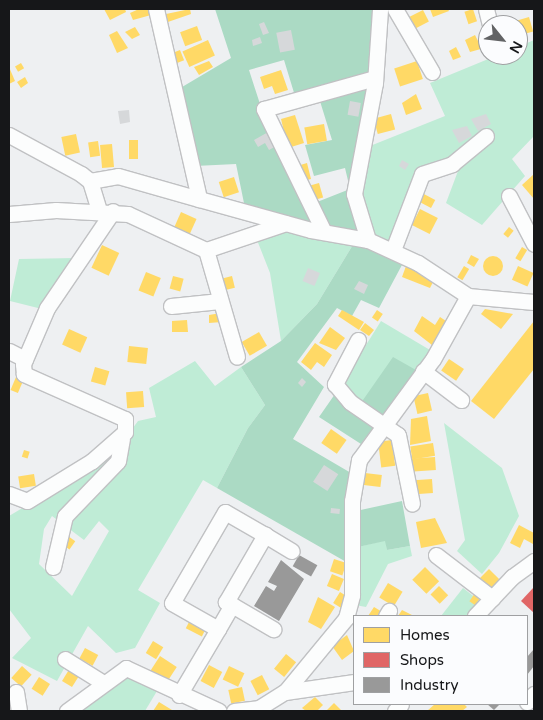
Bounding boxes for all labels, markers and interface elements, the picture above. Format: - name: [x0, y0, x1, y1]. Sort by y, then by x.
- north arrow: [478, 15, 528, 65]
- text: N: [506, 38, 526, 56]
- legend: [353, 615, 528, 705]
- text: Homes: [400, 626, 450, 644]
- text: Shops: [400, 651, 444, 669]
- text: Industry: [400, 676, 459, 694]

